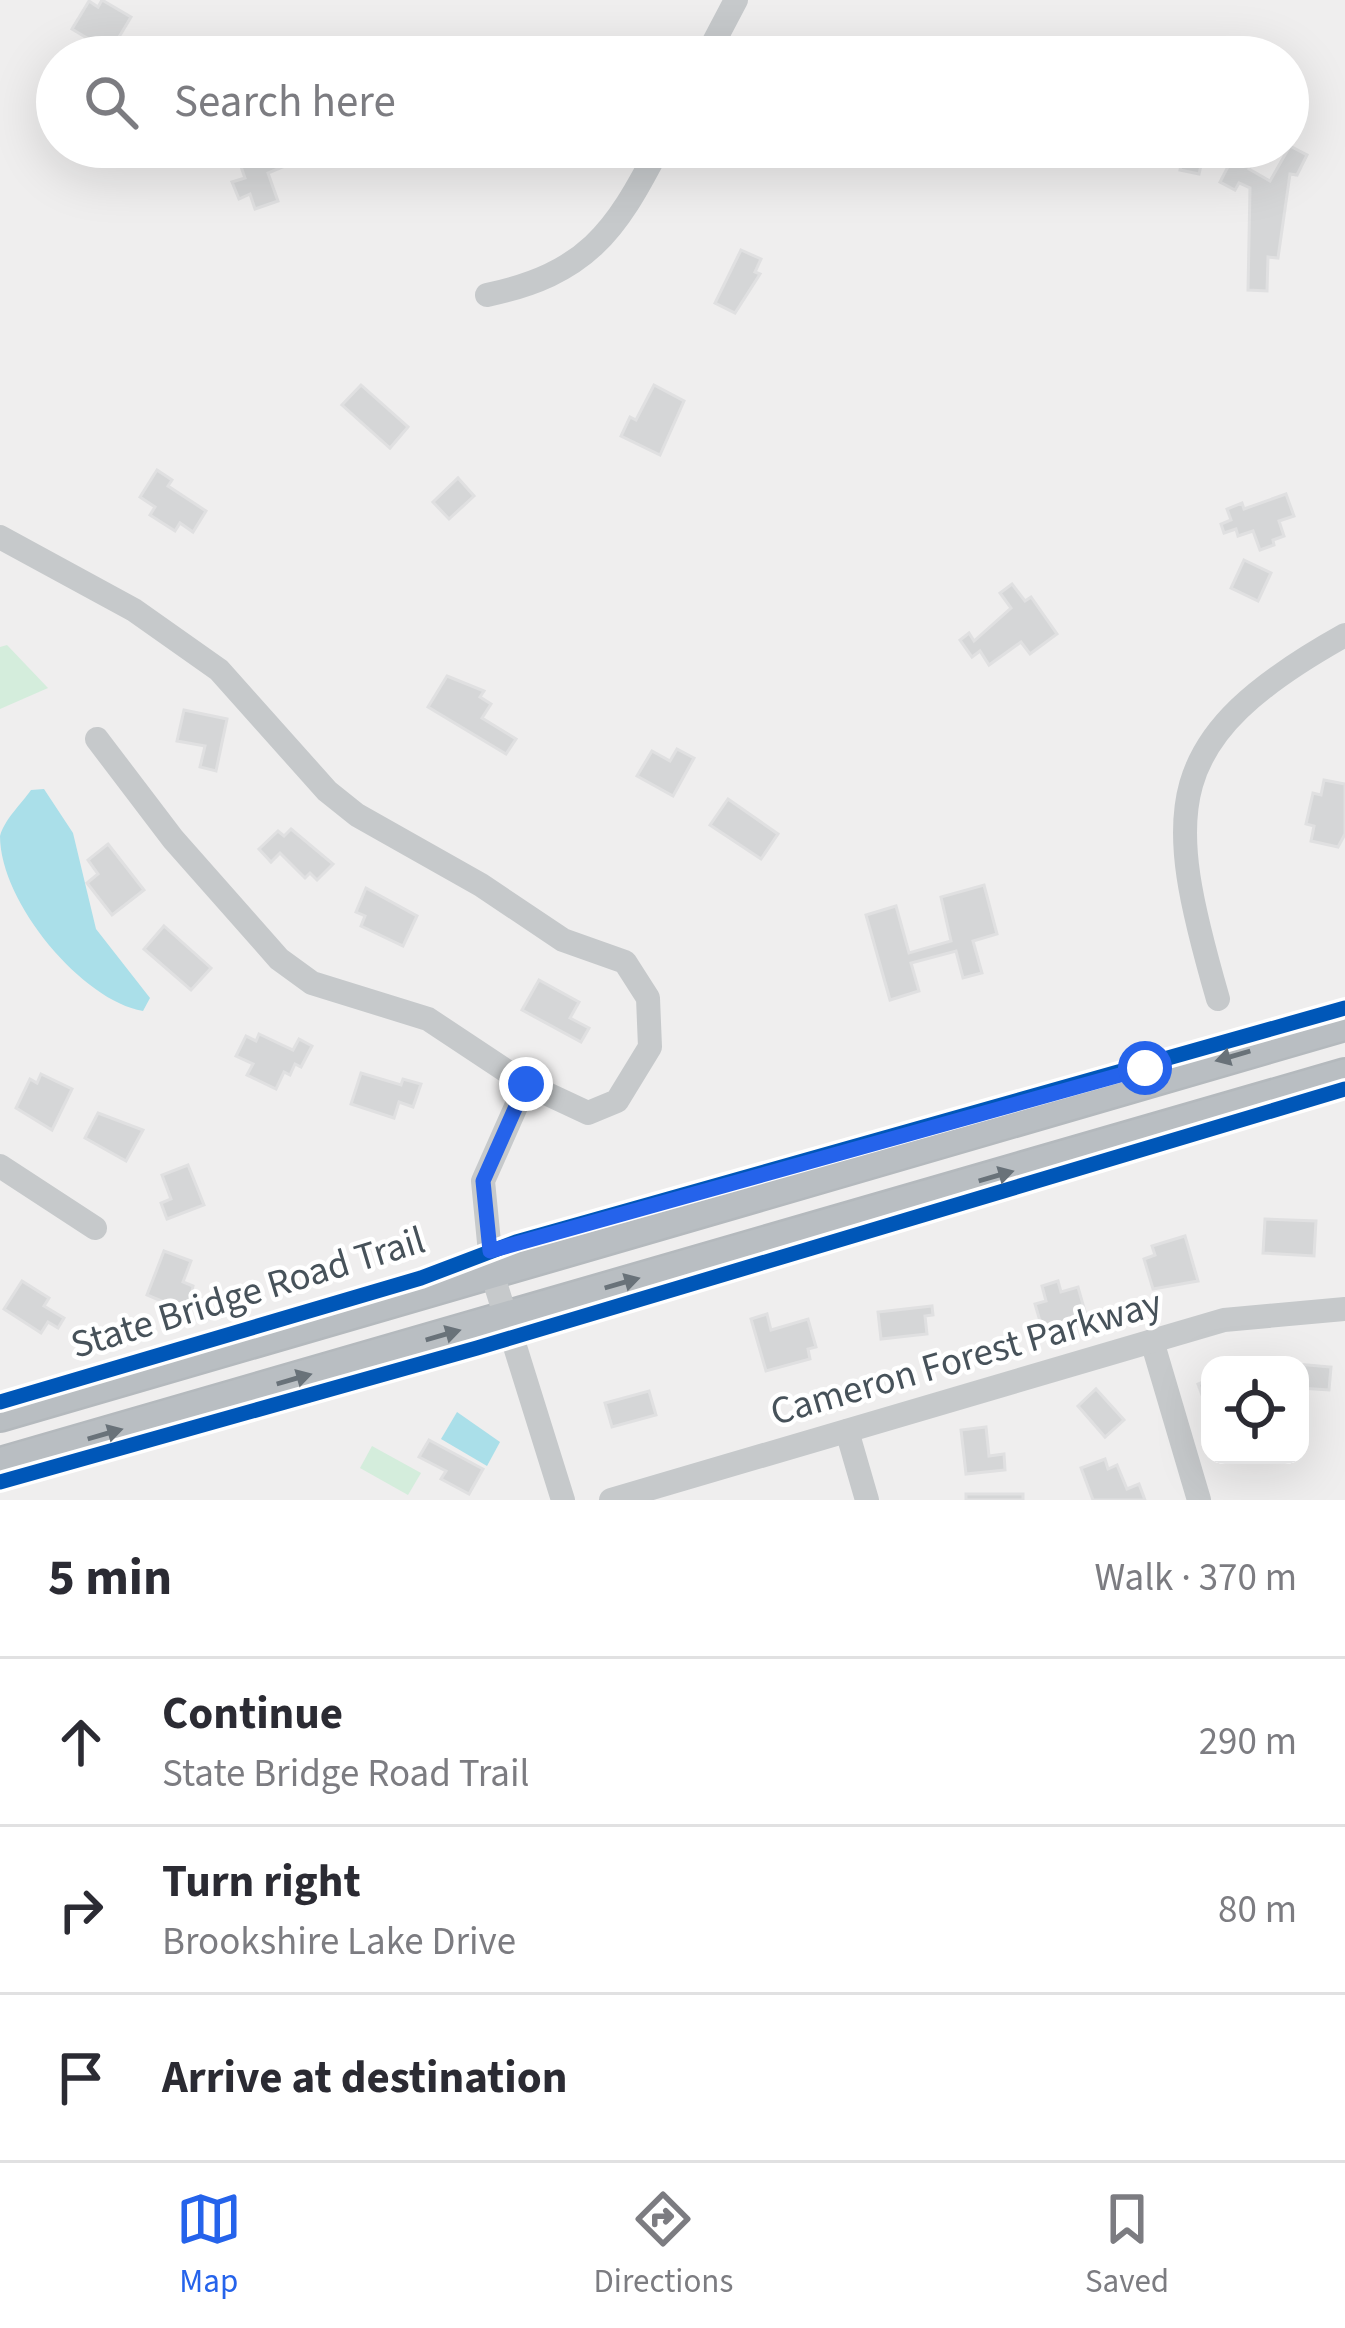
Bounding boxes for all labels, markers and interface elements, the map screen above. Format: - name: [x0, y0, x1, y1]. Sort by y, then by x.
- search box: [36, 36, 1309, 168]
- icon: search: [78, 69, 144, 135]
- text: Search here: [174, 70, 396, 134]
- route start: [1118, 1041, 1172, 1095]
- one-way arrow: [1214, 1048, 1251, 1066]
- route end: [499, 1057, 553, 1111]
- one-way arrow: [978, 1165, 1015, 1184]
- street label: State Bridge Road Trail: [64, 1212, 432, 1374]
- one-way arrow: [603, 1273, 640, 1292]
- street label: Cameron Forest Parkway: [764, 1275, 1168, 1441]
- one-way arrow: [425, 1325, 462, 1343]
- map controls: [1201, 1356, 1309, 1464]
- button: locate: [1201, 1356, 1309, 1464]
- one-way arrow: [276, 1369, 313, 1387]
- one-way arrow: [87, 1424, 124, 1442]
- text: 5 min: [48, 1542, 172, 1614]
- text: Walk · 370 m: [1094, 1550, 1297, 1606]
- text: Continue: [162, 1682, 343, 1746]
- icon: ahead: [48, 1709, 114, 1775]
- text: 290 m: [1199, 1714, 1297, 1770]
- text: State Bridge Road Trail: [162, 1746, 530, 1802]
- text: Turn right: [162, 1850, 361, 1914]
- icon: right: [48, 1877, 114, 1943]
- text: 80 m: [1218, 1882, 1297, 1938]
- text: Brookshire Lake Drive: [162, 1914, 516, 1970]
- icon: arrive: [48, 2045, 114, 2111]
- text: Arrive at destination: [162, 2046, 567, 2110]
- tab: Map: [176, 2186, 242, 2305]
- tab: Directions: [594, 2186, 733, 2305]
- tab: Saved: [1085, 2186, 1169, 2305]

